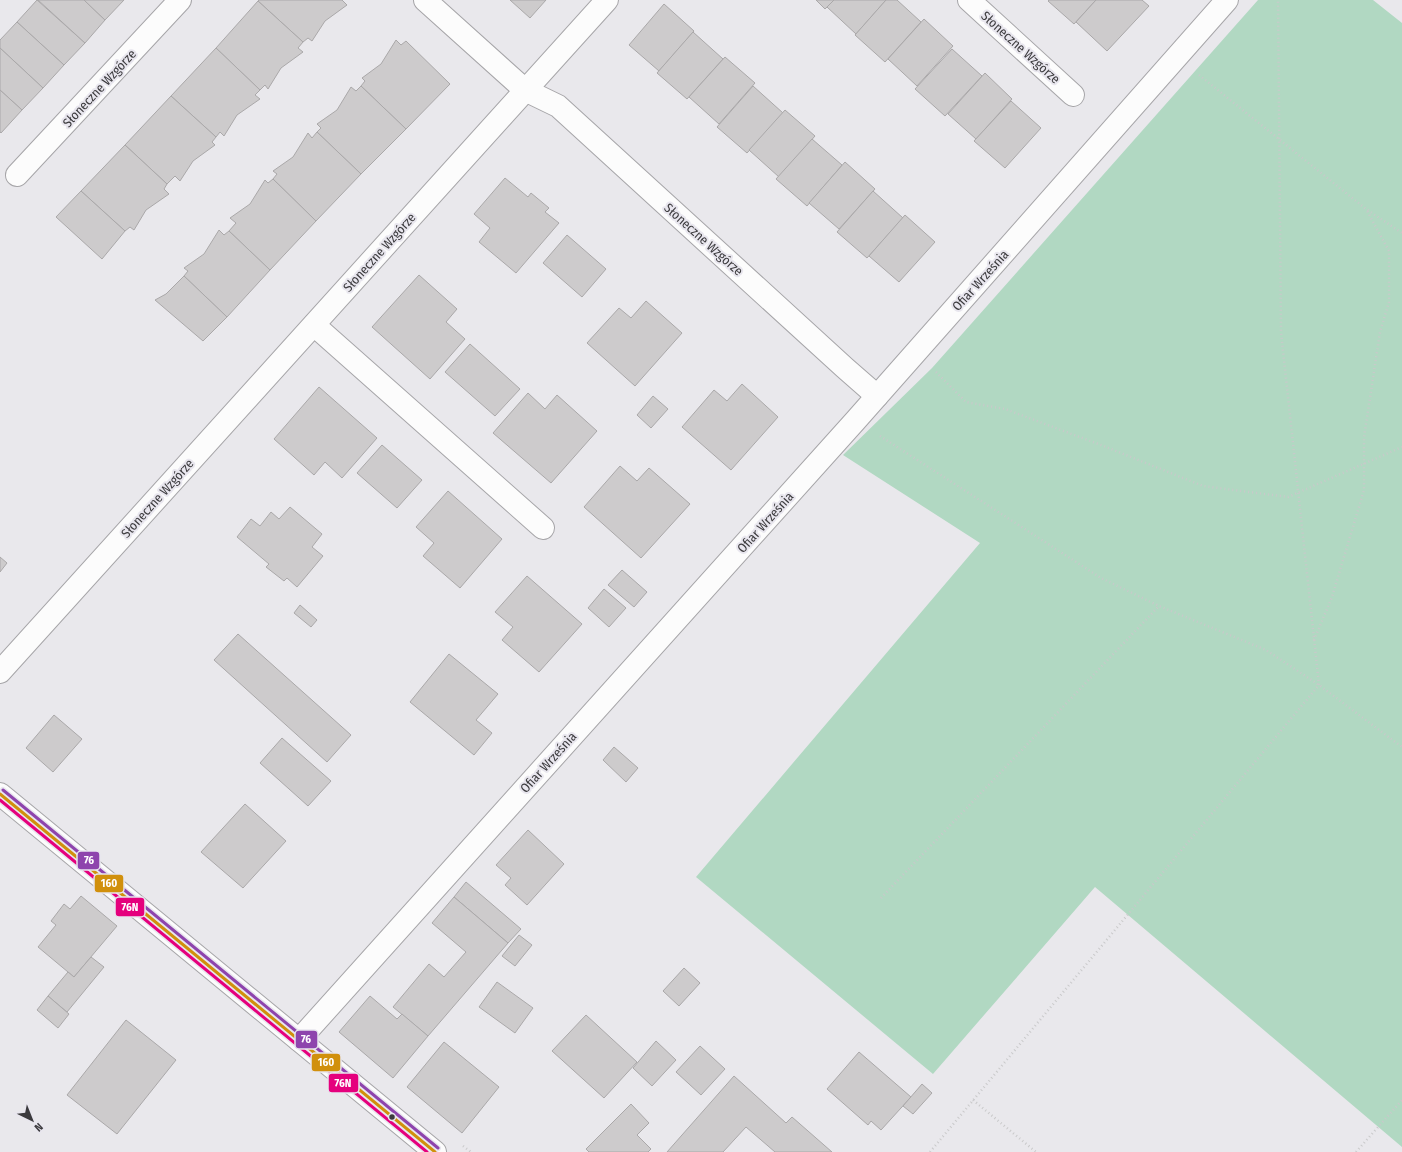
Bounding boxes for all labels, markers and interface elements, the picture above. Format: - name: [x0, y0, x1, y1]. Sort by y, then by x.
- street label: Słoneczne Wzgórze: [978, 8, 1063, 87]
- street label: Słoneczne Wzgórze: [60, 46, 139, 130]
- street label: Słoneczne Wzgórze: [661, 200, 746, 279]
- street label: Słoneczne Wzgórze: [340, 210, 419, 295]
- street label: Ofiar Września: [949, 247, 1012, 314]
- street label: Słoneczne Wzgórze: [118, 456, 197, 541]
- street label: Ofiar Września: [734, 489, 797, 556]
- street label: Ofiar Września: [517, 729, 580, 796]
- line badge: 76: [77, 851, 100, 870]
- text: 76: [84, 854, 94, 867]
- line badge: 160: [94, 874, 124, 893]
- text: 160: [101, 877, 117, 890]
- line badge: 76N: [115, 897, 145, 917]
- text: 76N: [122, 901, 138, 914]
- line badge: 76: [295, 1030, 318, 1049]
- text: 76: [301, 1033, 311, 1046]
- line badge: 160: [311, 1053, 341, 1072]
- text: 160: [318, 1056, 334, 1069]
- line badge: 76N: [328, 1073, 359, 1093]
- text: 76N: [335, 1077, 351, 1090]
- north arrow: [12, 1100, 52, 1140]
- unlabelled marker: [387, 1112, 397, 1122]
- text: N: [32, 1120, 45, 1134]

